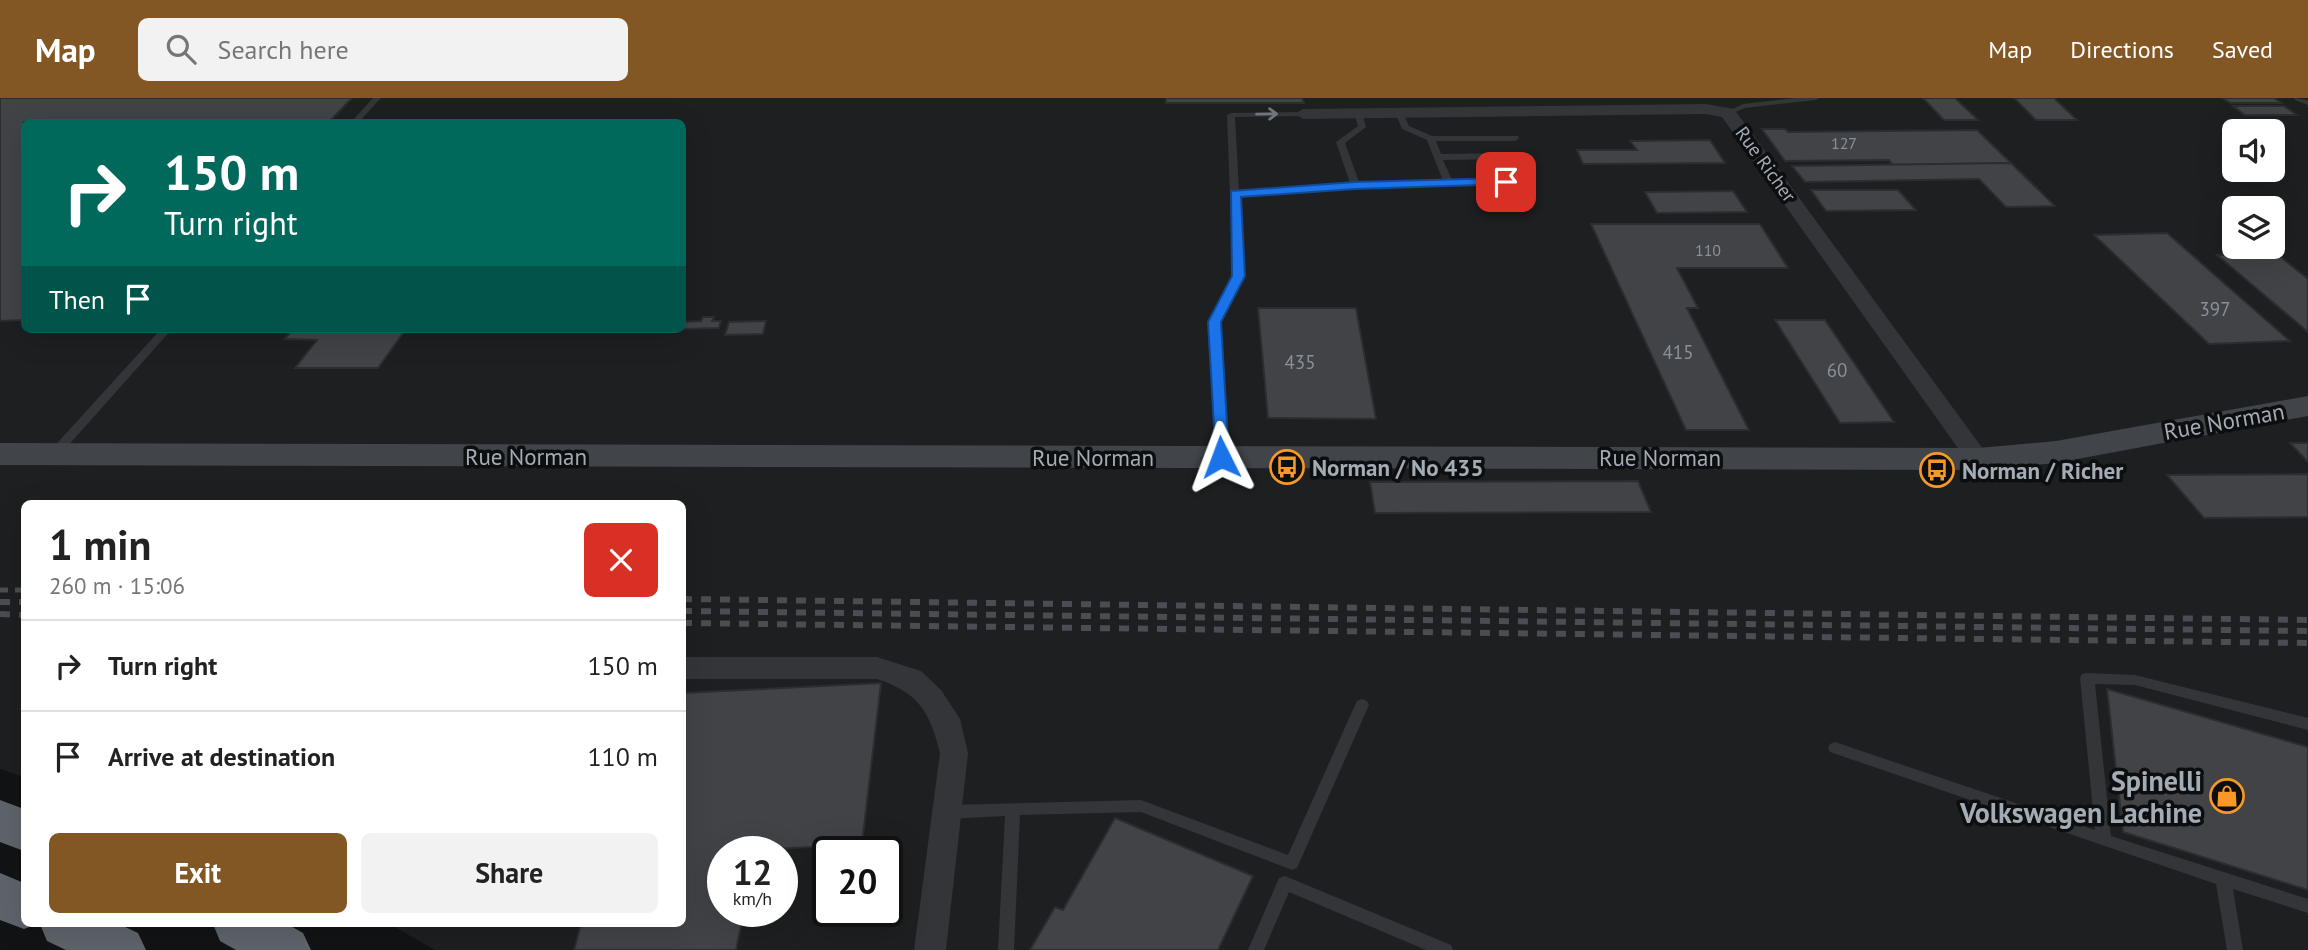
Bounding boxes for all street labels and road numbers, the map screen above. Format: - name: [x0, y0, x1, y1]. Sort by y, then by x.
- street label: Rue Richer: [1731, 122, 1802, 207]
- street label: Rue Norman: [2161, 396, 2287, 446]
- street label: Rue Norman: [465, 442, 587, 471]
- street label: Rue Norman: [1032, 443, 1154, 472]
- street label: Rue Norman: [1599, 443, 1721, 472]

